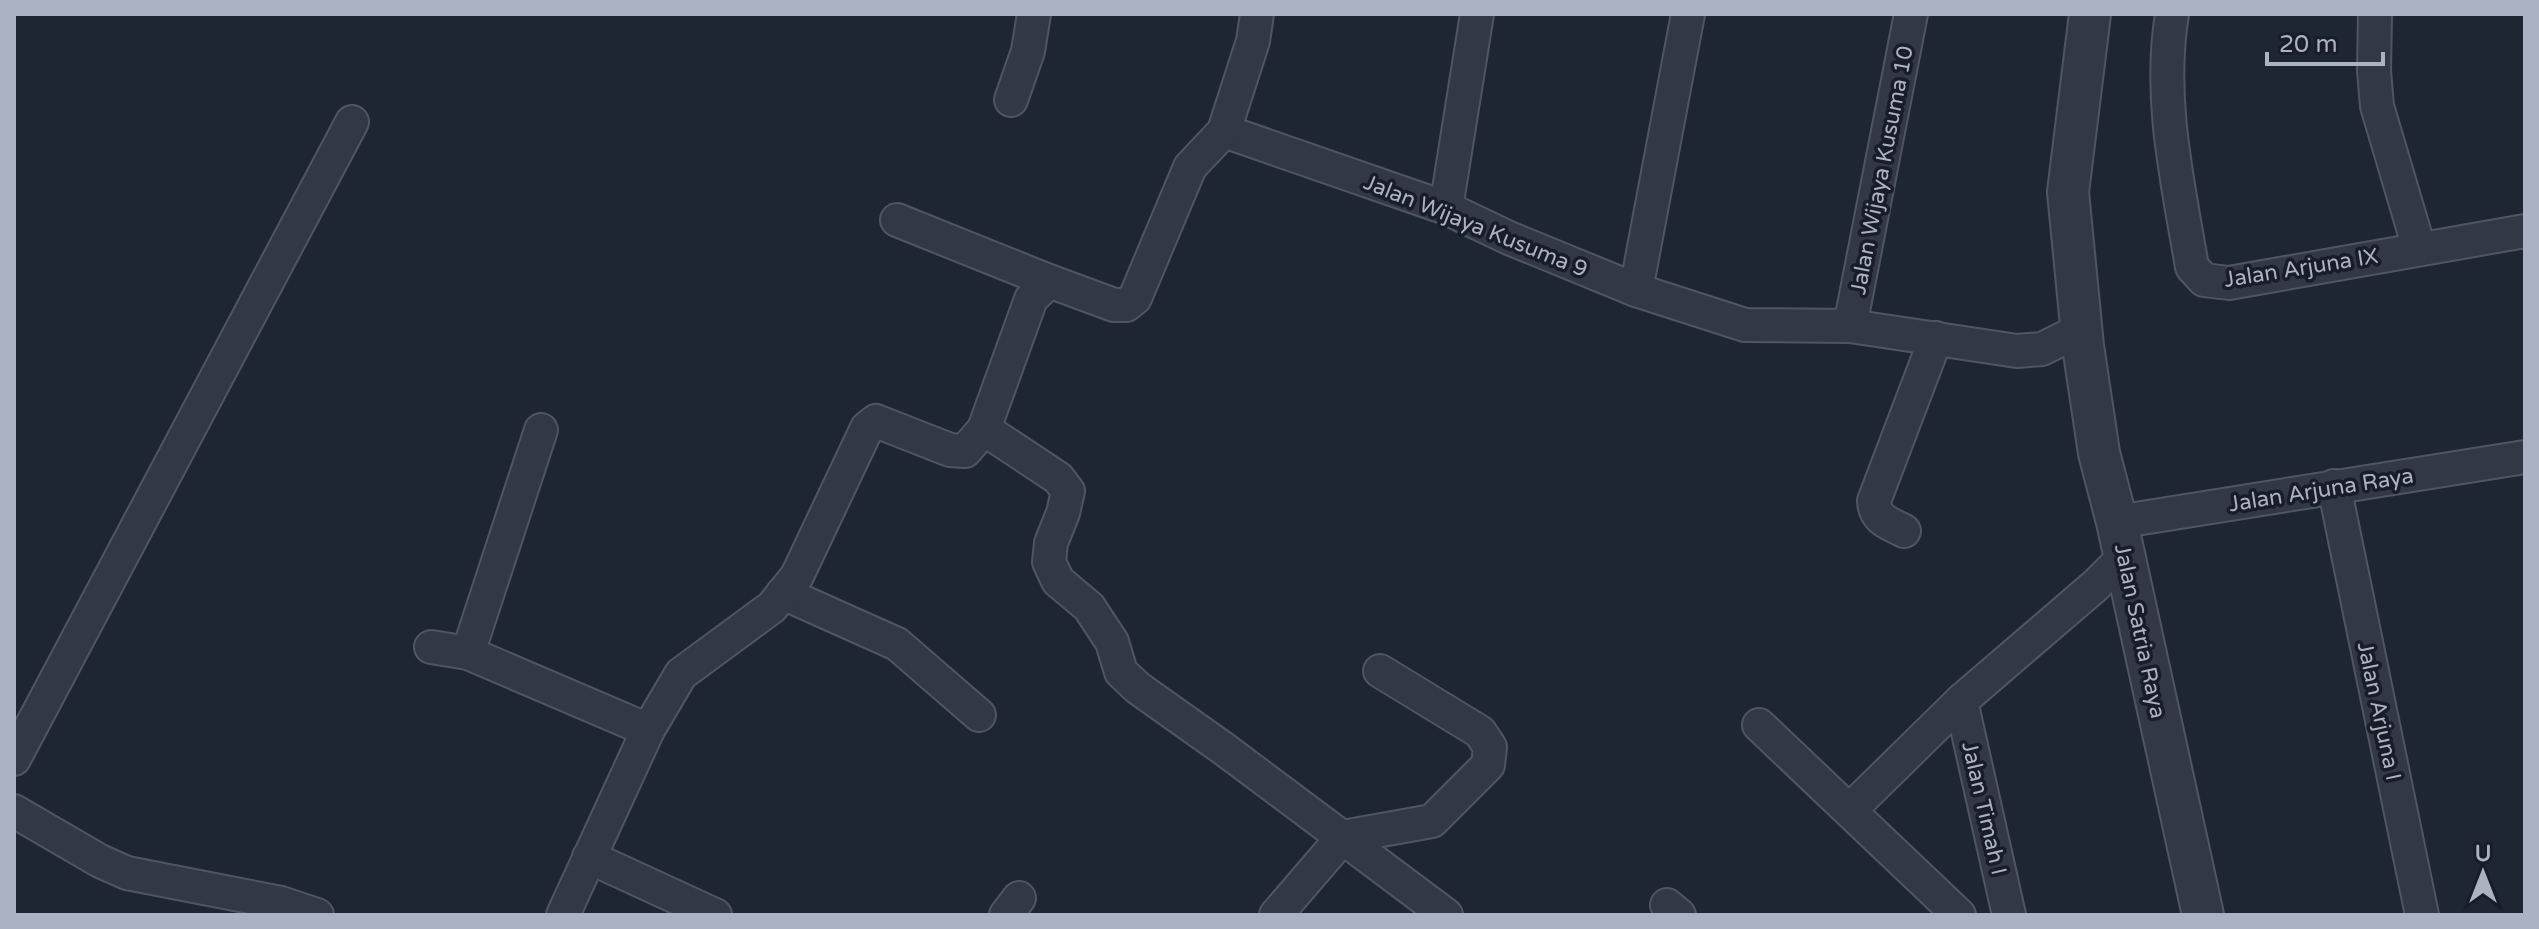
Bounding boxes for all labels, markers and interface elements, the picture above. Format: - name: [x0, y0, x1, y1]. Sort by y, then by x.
- scale bar: [2267, 16, 2383, 66]
- text: 20 m: [2279, 30, 2337, 59]
- street label: Jalan Wijaya Kusuma 10: [1845, 44, 1919, 297]
- street label: Jalan Wijaya Kusuma 9: [1360, 169, 1591, 283]
- street label: Jalan Arjuna IX: [2222, 243, 2380, 293]
- street label: Jalan Arjuna Raya: [2227, 463, 2415, 517]
- street label: Jalan Satria Raya: [2109, 542, 2171, 721]
- street label: Jalan Arjuna I: [2352, 640, 2406, 783]
- street label: Jalan Timah I: [1956, 739, 2012, 877]
- north arrow: [2443, 833, 2523, 913]
- text: U: [2475, 841, 2491, 867]

